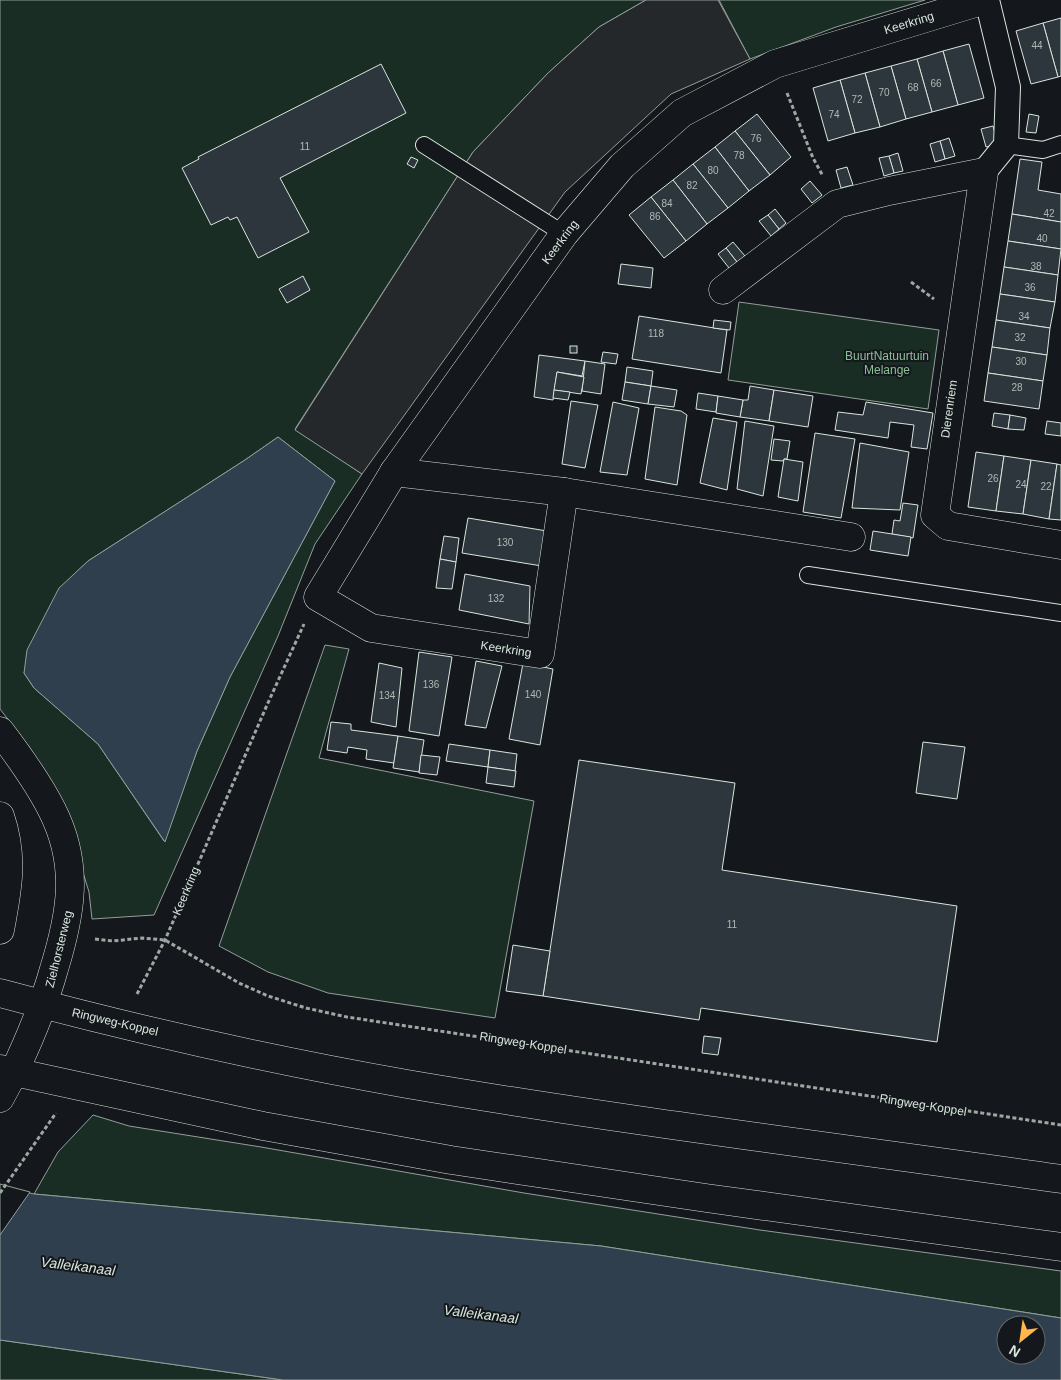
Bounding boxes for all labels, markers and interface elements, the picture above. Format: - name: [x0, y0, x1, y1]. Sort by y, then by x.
- street label: Keerkring: [882, 9, 936, 37]
- house number: 44: [1031, 40, 1043, 51]
- house number: 66: [930, 78, 942, 89]
- house number: 68: [907, 82, 919, 93]
- house number: 70: [878, 87, 890, 98]
- house number: 72: [851, 94, 863, 105]
- house number: 74: [828, 109, 840, 120]
- house number: 76: [750, 133, 762, 144]
- house number: 11: [300, 141, 311, 152]
- house number: 78: [733, 150, 745, 161]
- house number: 80: [707, 165, 719, 176]
- house number: 82: [686, 180, 698, 191]
- house number: 84: [661, 198, 673, 209]
- house number: 42: [1043, 208, 1055, 219]
- house number: 86: [649, 211, 661, 222]
- street label: Keerkring: [539, 217, 581, 267]
- house number: 40: [1036, 233, 1048, 244]
- house number: 38: [1030, 261, 1042, 272]
- house number: 36: [1024, 282, 1036, 293]
- house number: 34: [1018, 311, 1030, 322]
- house number: 118: [648, 328, 664, 339]
- house number: 32: [1014, 332, 1026, 343]
- park label: BuurtNatuurtuin Melange: [845, 349, 929, 377]
- house number: 30: [1015, 356, 1027, 367]
- street label: Dierenriem: [938, 379, 960, 439]
- house number: 28: [1011, 382, 1023, 393]
- house number: 26: [987, 473, 999, 484]
- house number: 24: [1015, 479, 1027, 490]
- house number: 22: [1040, 481, 1052, 492]
- house number: 130: [497, 537, 514, 548]
- house number: 132: [488, 593, 505, 604]
- street label: Keerkring: [480, 638, 532, 660]
- house number: 136: [423, 679, 440, 690]
- house number: 140: [525, 689, 542, 700]
- house number: 134: [379, 690, 396, 701]
- street label: Keerkring: [170, 865, 202, 917]
- street label: Zielhorsterweg: [43, 909, 75, 989]
- house number: 11: [727, 919, 738, 930]
- street label: Ringweg-Koppel: [71, 1005, 159, 1039]
- street label: Ringweg-Koppel: [478, 1029, 568, 1057]
- street label: Ringweg-Koppel: [878, 1091, 968, 1119]
- water label: Valleikanaal: [40, 1253, 117, 1279]
- water label: Valleikanaal: [443, 1301, 520, 1327]
- north arrow: [996, 1315, 1046, 1365]
- text: N: [1006, 1342, 1023, 1361]

